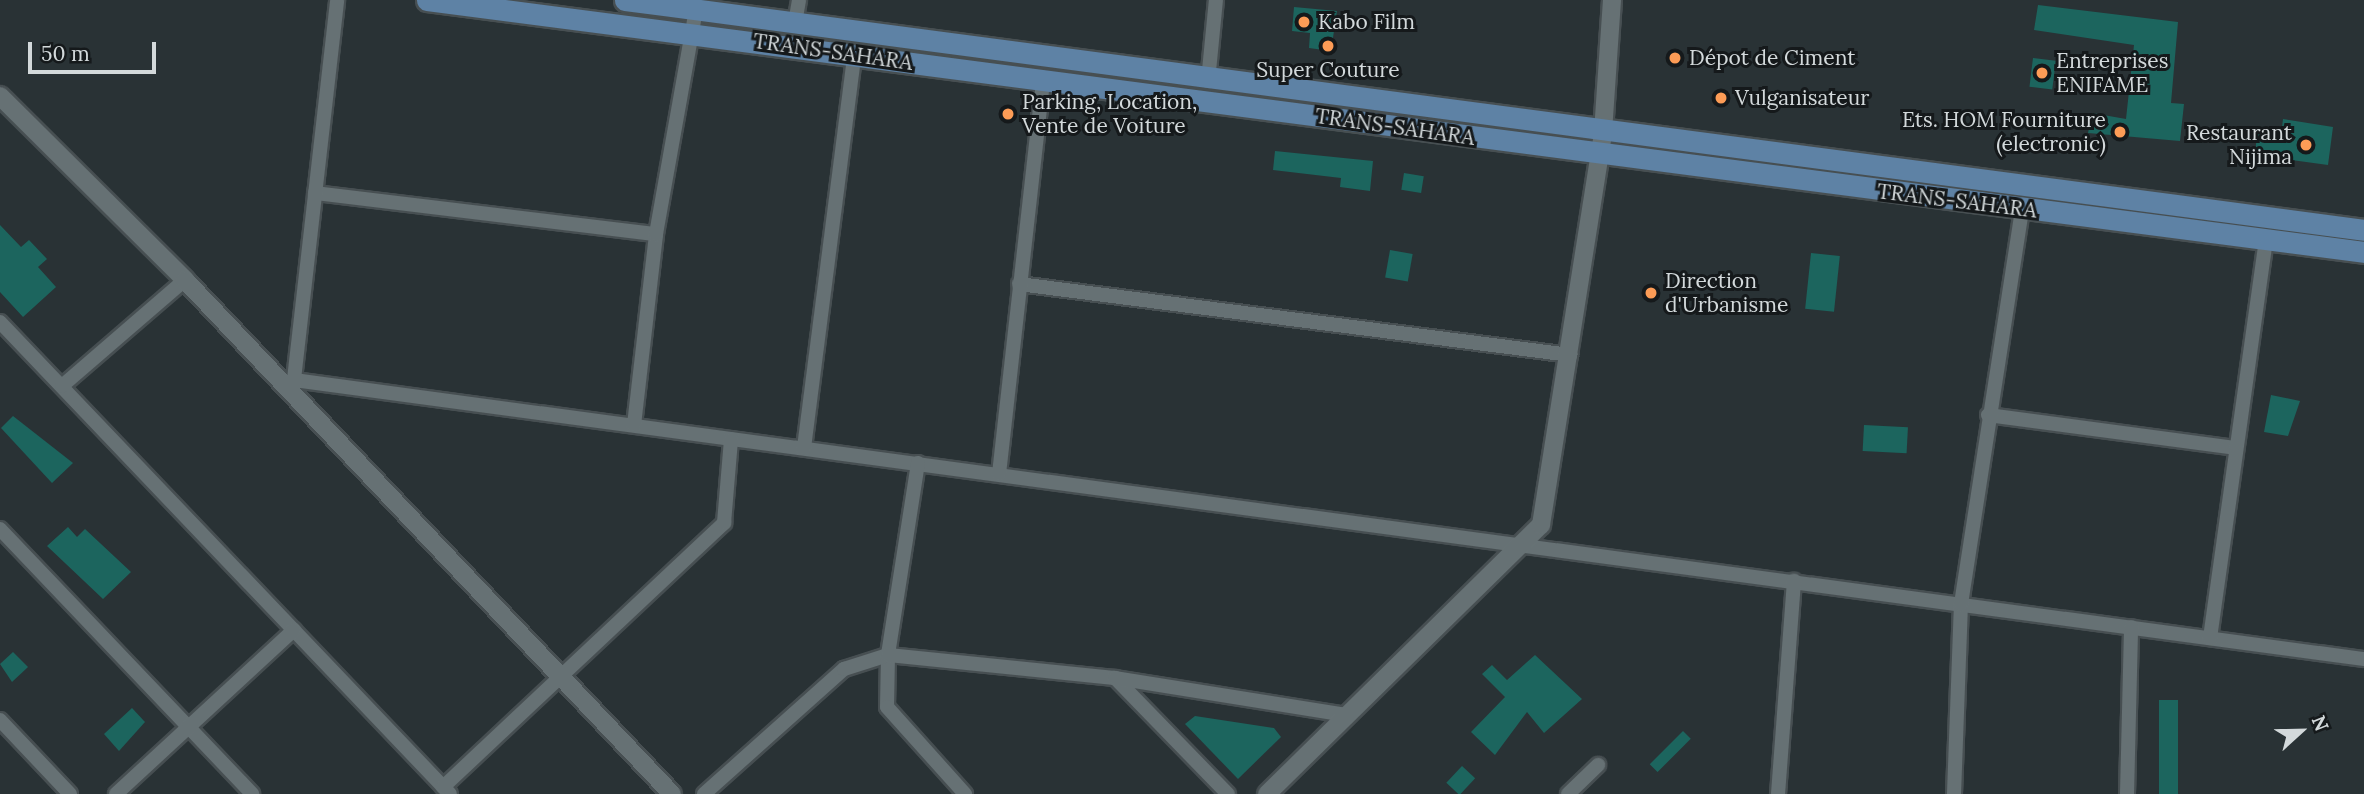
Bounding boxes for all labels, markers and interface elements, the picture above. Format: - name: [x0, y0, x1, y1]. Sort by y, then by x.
- place label: Kabo Film: [1318, 9, 1415, 35]
- marker: Kabo Film: [1296, 14, 1312, 30]
- scale bar: [32, 28, 159, 72]
- street label: TRANS-SAHARA: [752, 28, 914, 76]
- marker: Super Couture: [1320, 38, 1336, 54]
- text: 50 m: [41, 40, 90, 67]
- place label: Dépot de Ciment: [1689, 45, 1855, 71]
- place label: Entreprises ENIFAME: [2056, 48, 2168, 98]
- marker: Dépot de Ciment: [1667, 50, 1683, 66]
- place label: Super Couture: [1256, 57, 1400, 83]
- marker: Entreprises ENIFAME: [2034, 65, 2050, 81]
- place label: Vulganisateur: [1735, 85, 1869, 111]
- place label: Parking, Location, Vente de Voiture: [1022, 89, 1197, 139]
- marker: Vulganisateur: [1713, 90, 1729, 106]
- street label: TRANS-SAHARA: [1314, 103, 1476, 151]
- marker: Parking, Location, Vente de Voiture: [1000, 106, 1016, 122]
- place label: Ets. HOM Fourniture (electronic): [1902, 107, 2106, 157]
- place label: Restaurant Nijima: [2186, 120, 2292, 170]
- marker: Ets. HOM Fourniture (electronic): [2112, 124, 2128, 140]
- marker: Restaurant Nijima: [2298, 137, 2314, 153]
- street label: TRANS-SAHARA: [1876, 179, 2038, 223]
- place label: Direction d'Urbanisme: [1665, 268, 1788, 318]
- marker: Direction d'Urbanisme: [1643, 285, 1659, 301]
- north arrow: [2266, 696, 2336, 766]
- text: N: [2307, 712, 2334, 734]

